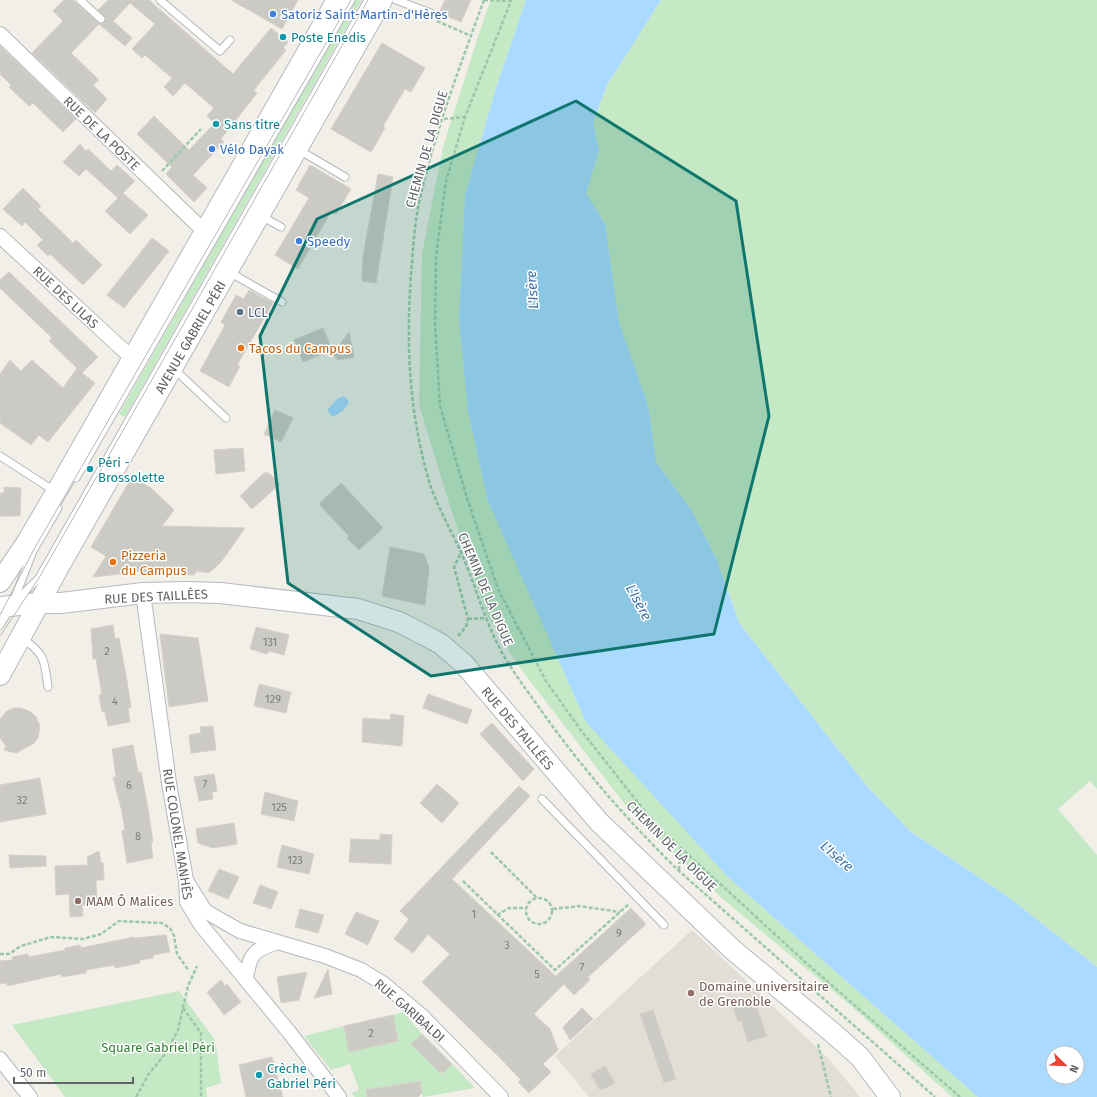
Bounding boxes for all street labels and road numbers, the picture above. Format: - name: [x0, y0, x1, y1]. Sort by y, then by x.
- street label: CHEMIN DE LA DIGUE: [403, 89, 450, 210]
- street label: RUE DE LA POSTE: [60, 93, 143, 173]
- street label: RUE DES LILAS: [30, 263, 101, 331]
- street label: AVENUE GABRIEL PÉRI: [152, 278, 229, 396]
- street label: CHEMIN DE LA DIGUE: [455, 530, 516, 648]
- street label: RUE DES TAILLÉES: [104, 586, 208, 607]
- street label: RUE DES TAILLÉES: [479, 684, 557, 773]
- street label: RUE COLONEL MANHÈS: [160, 767, 195, 901]
- street label: CHEMIN DE LA DIGUE: [623, 798, 720, 895]
- street label: RUE GARIBALDI: [372, 976, 448, 1045]

